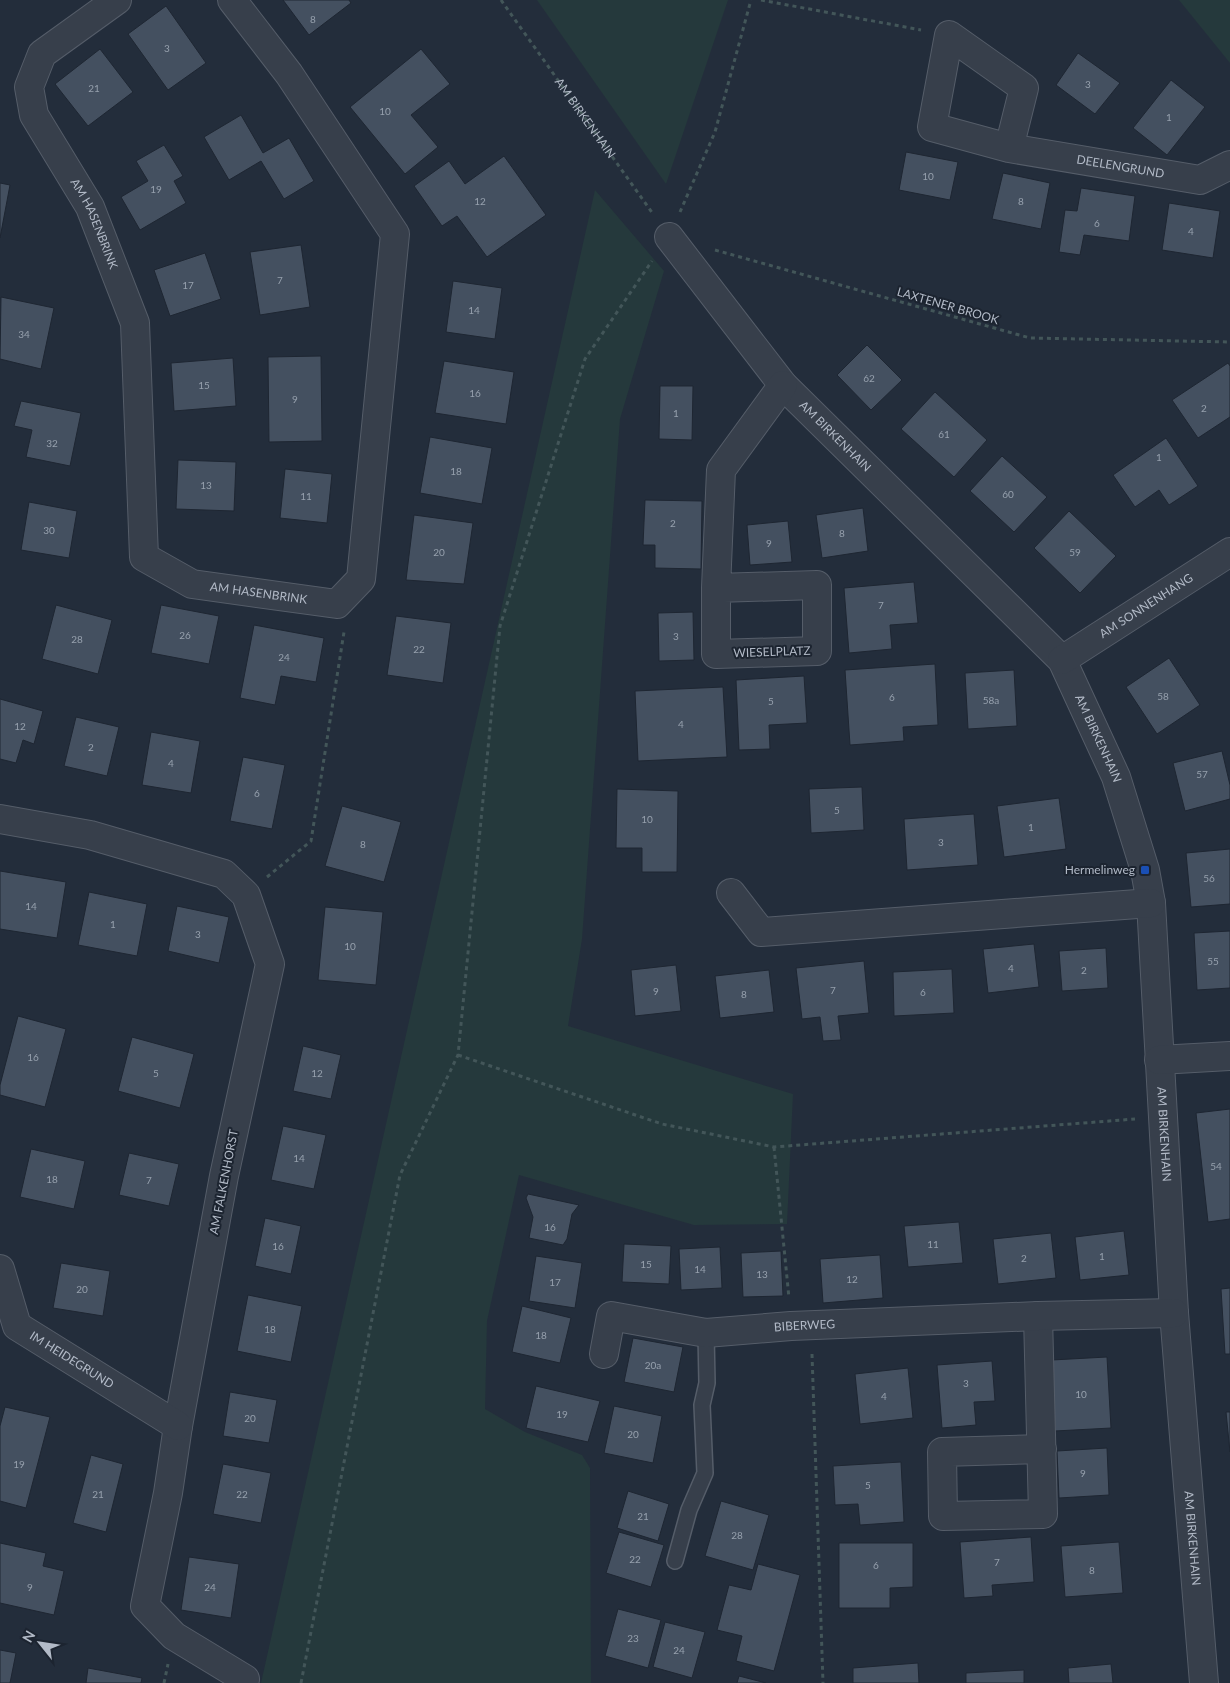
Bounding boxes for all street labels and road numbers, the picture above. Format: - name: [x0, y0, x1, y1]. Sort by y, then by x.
- street label: AM BIRKENHAIN: [552, 75, 619, 161]
- street label: DEELENGRUND: [1075, 151, 1165, 181]
- street label: AM HASENBRINK: [67, 175, 121, 271]
- street label: LAXTENER BROOK: [896, 284, 1001, 327]
- street label: AM BIRKENHAIN: [796, 397, 875, 475]
- street label: AM SONNENHANG: [1096, 570, 1196, 641]
- street label: AM HASENBRINK: [209, 579, 308, 607]
- street label: WIESELPLATZ: [733, 643, 811, 660]
- street label: AM BIRKENHAIN: [1072, 692, 1125, 784]
- street label: AM BIRKENHAIN: [1154, 1086, 1175, 1182]
- street label: AM FALKENHORST: [206, 1128, 241, 1236]
- street label: BIBERWEG: [773, 1316, 836, 1334]
- street label: IM HEIDEGRUND: [27, 1328, 117, 1391]
- street label: AM BIRKENHAIN: [1181, 1490, 1204, 1586]

